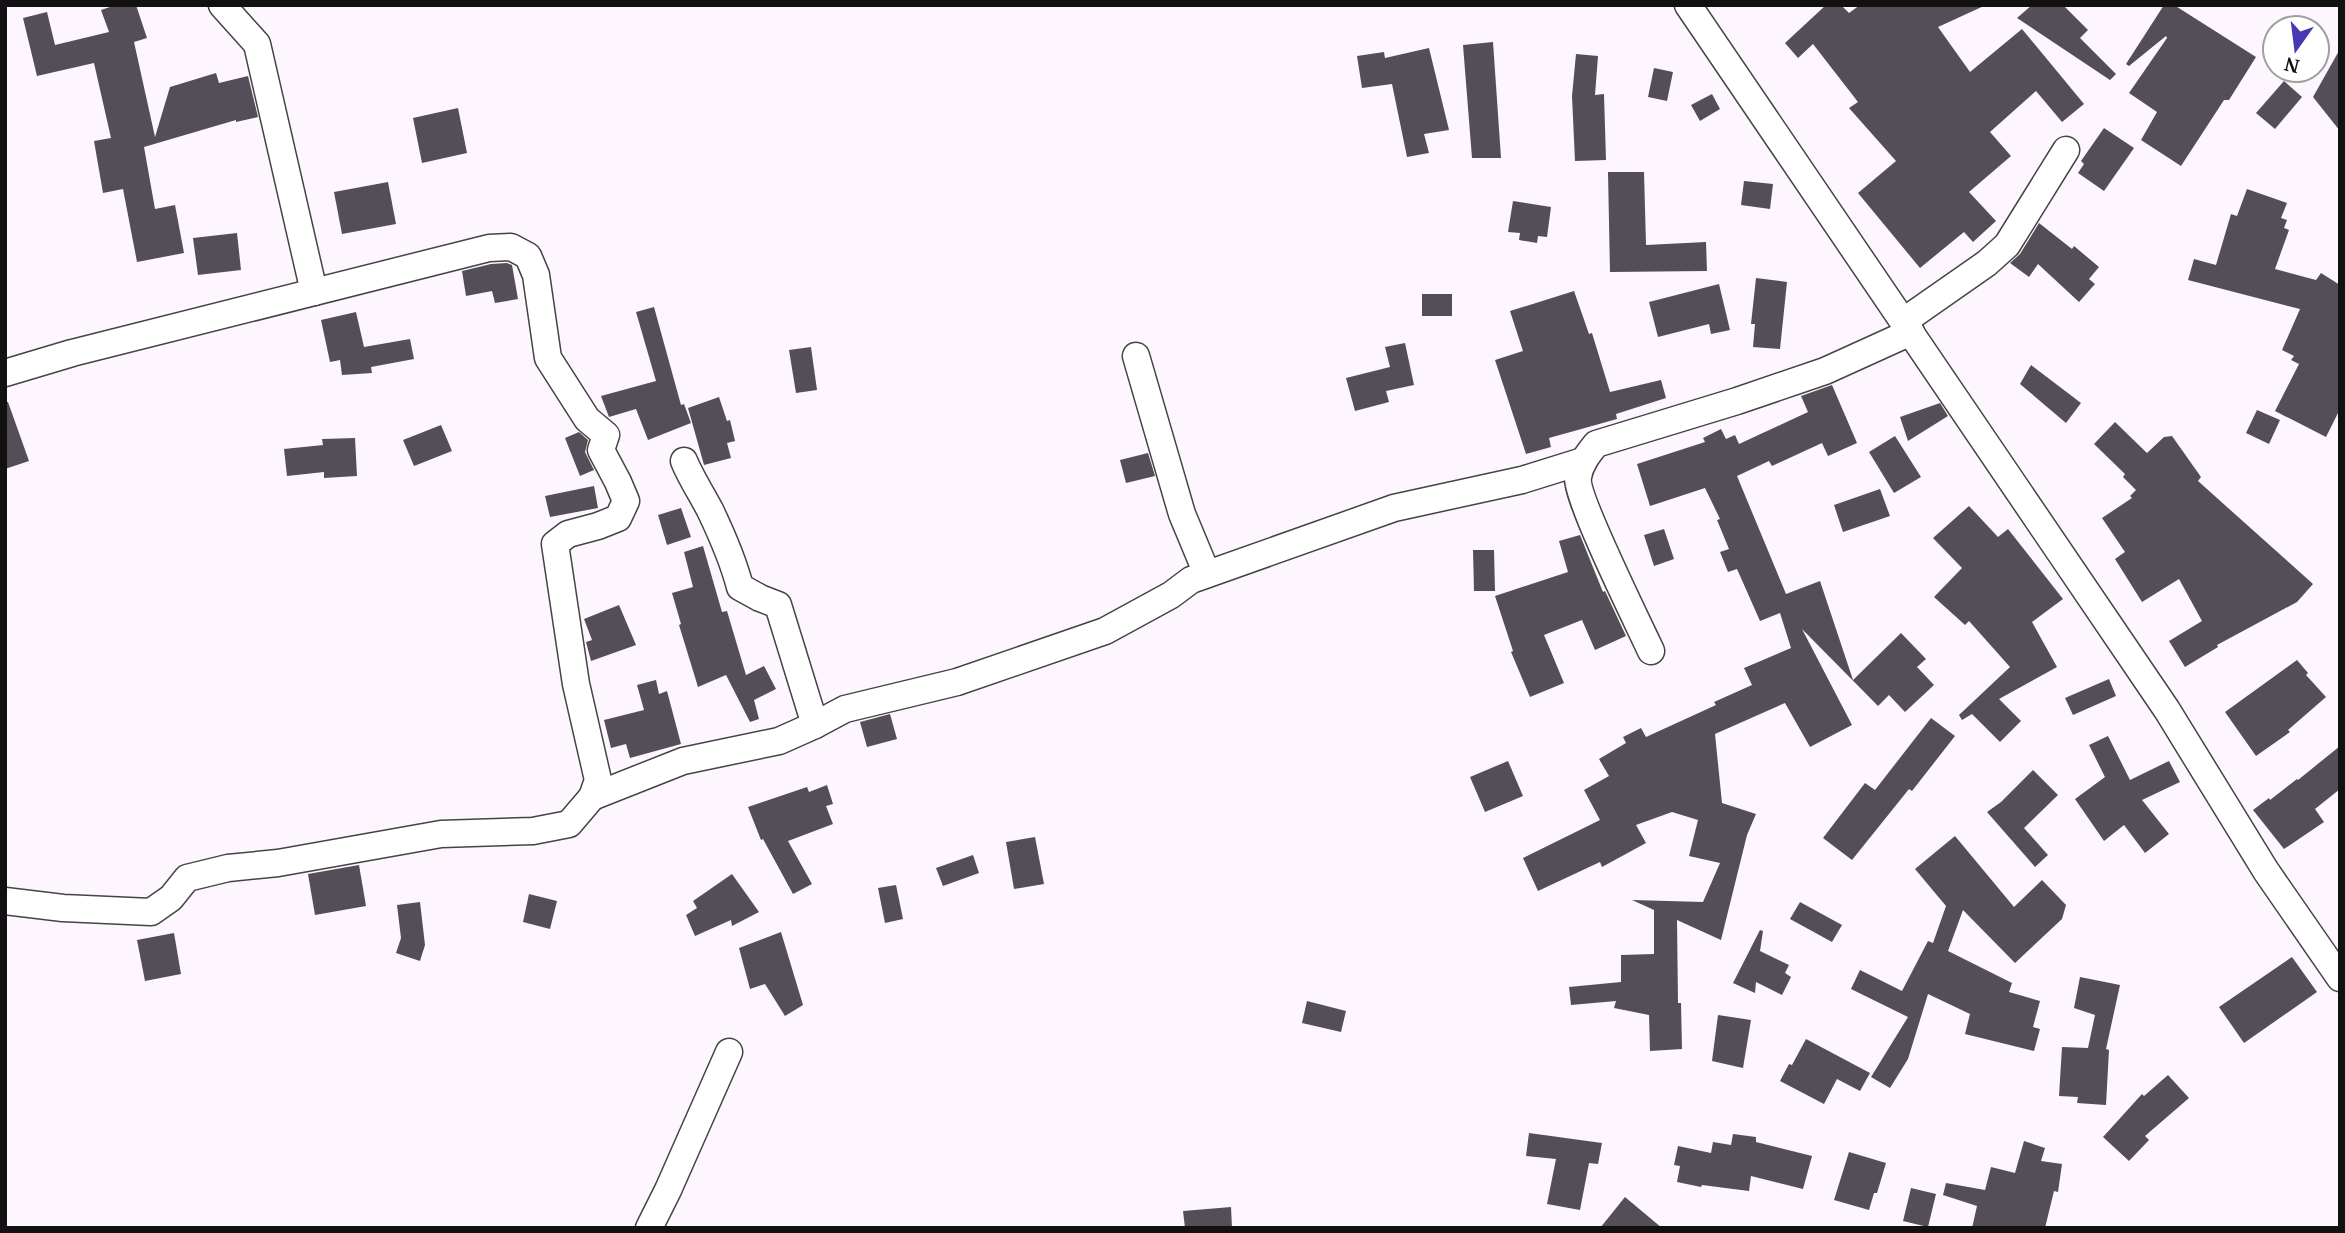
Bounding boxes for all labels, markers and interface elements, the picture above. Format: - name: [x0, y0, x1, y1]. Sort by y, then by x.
- north arrow: [2261, 14, 2331, 84]
- text: N: [2281, 52, 2302, 80]

